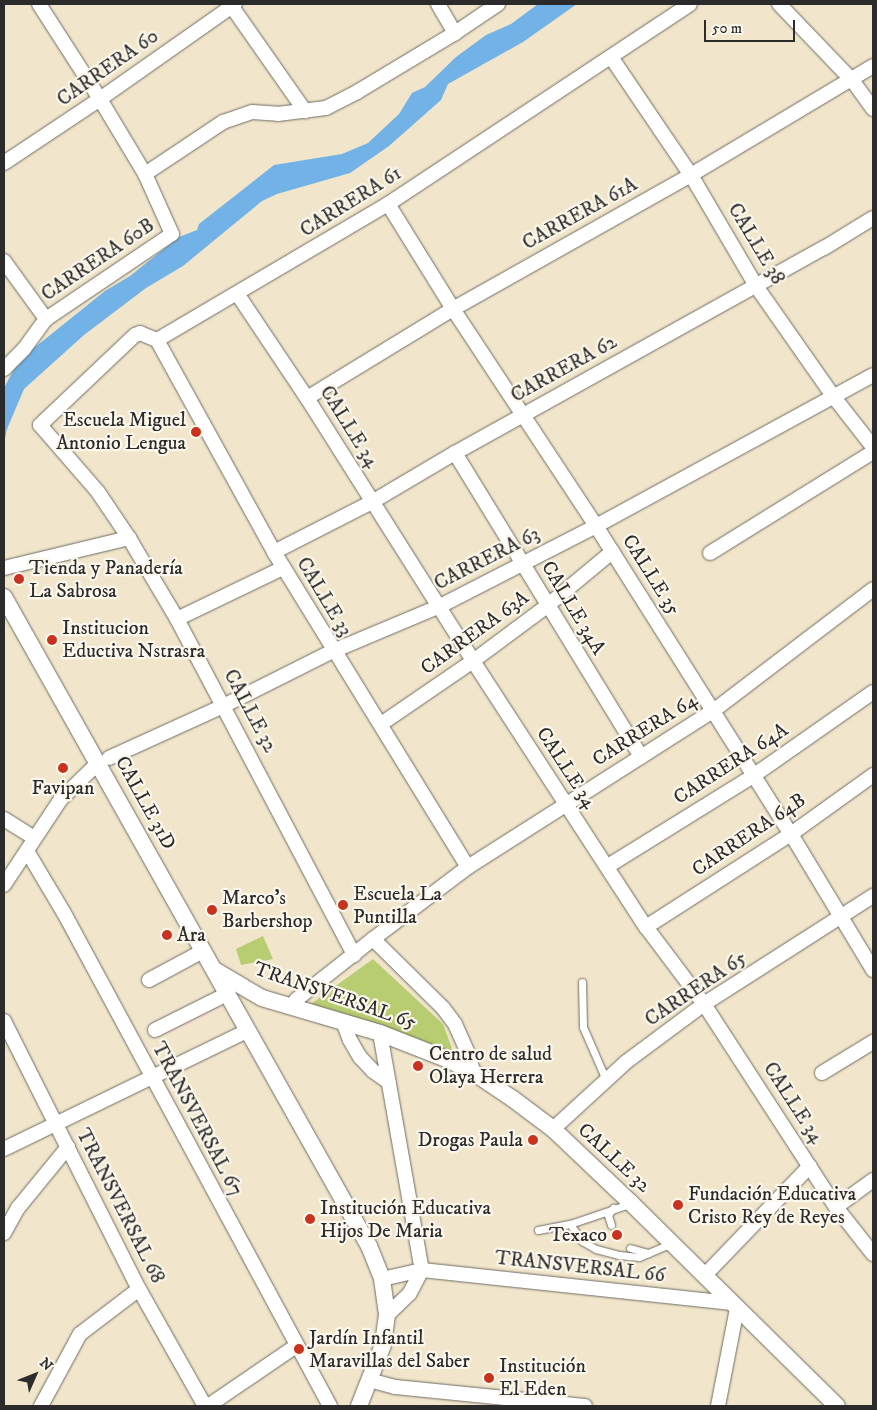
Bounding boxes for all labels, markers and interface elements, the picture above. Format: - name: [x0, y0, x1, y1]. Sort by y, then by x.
- scale bar: [707, 10, 798, 42]
- text: 50 m: [712, 19, 742, 38]
- street label: CARRERA 60: [53, 24, 163, 112]
- street label: CARRERA 61: [296, 161, 406, 243]
- street label: CARRERA 61A: [518, 173, 642, 255]
- street label: CALLE 38: [722, 199, 790, 289]
- street label: CARRERA 60B: [37, 213, 159, 307]
- street label: CARRERA 62: [507, 330, 621, 408]
- street label: CALLE 34: [314, 382, 384, 472]
- place label: Escuela Miguel Antonio Lengua: [56, 409, 186, 456]
- marker: Escuela Miguel Antonio Lengua: [190, 426, 202, 438]
- street label: CARRERA 63: [430, 522, 544, 596]
- street label: CALLE 35: [617, 530, 685, 620]
- street label: CALLE 33: [291, 553, 357, 641]
- place label: Tienda y Panadería La Sabrosa: [29, 556, 183, 603]
- street label: CALLE 34A: [536, 557, 610, 659]
- marker: Tienda y Panadería La Sabrosa: [13, 573, 25, 585]
- street label: CARRERA 63A: [416, 586, 534, 680]
- place label: Institucion Eductiva Nstrasra: [62, 616, 205, 663]
- marker: Institucion Eductiva Nstrasra: [46, 634, 58, 646]
- street label: CALLE 32: [218, 665, 282, 757]
- street label: CARRERA 64: [588, 688, 702, 772]
- street label: CARRERA 64A: [669, 718, 793, 810]
- street label: CALLE 34: [531, 723, 601, 813]
- street label: CALLE 31D: [110, 752, 180, 854]
- marker: Favipan: [57, 762, 69, 774]
- place label: Favipan: [31, 776, 95, 800]
- street label: CARRERA 64B: [688, 788, 810, 882]
- place label: Escuela La Puntilla: [353, 882, 442, 929]
- place label: Marco's Barbershop: [222, 886, 313, 933]
- marker: Escuela La Puntilla: [337, 899, 349, 911]
- marker: Marco's Barbershop: [206, 904, 218, 916]
- place label: Ara: [177, 923, 206, 947]
- marker: Ara: [161, 929, 173, 941]
- street label: CARRERA 65: [641, 946, 751, 1032]
- street label: TRANSVERSAL 65: [251, 957, 419, 1035]
- street label: TRANSVERSAL 67: [146, 1038, 248, 1200]
- place label: Centro de salud Olaya Herrera: [429, 1042, 552, 1089]
- street label: CALLE 34: [758, 1058, 828, 1148]
- marker: Centro de salud Olaya Herrera: [411, 1059, 425, 1073]
- street label: CALLE 32: [573, 1118, 655, 1198]
- street label: TRANSVERSAL 68: [71, 1125, 169, 1287]
- place label: Drogas Paula: [417, 1128, 523, 1152]
- marker: Drogas Paula: [527, 1134, 539, 1146]
- place label: Fundación Educativa Cristo Rey de Reyes: [688, 1182, 856, 1229]
- place label: Institución Educativa Hijos De Maria: [320, 1196, 491, 1243]
- marker: Fundación Educativa Cristo Rey de Reyes: [672, 1199, 684, 1211]
- marker: Institución Educativa Hijos De Maria: [304, 1213, 316, 1225]
- place label: Texaco: [549, 1223, 607, 1247]
- marker: Texaco: [611, 1229, 623, 1241]
- street label: TRANSVERSAL 66: [494, 1246, 666, 1288]
- place label: Jardín Infantil Maravillas del Saber: [309, 1326, 470, 1373]
- marker: Jardín Infantil Maravillas del Saber: [293, 1343, 305, 1355]
- north arrow: [10, 1350, 60, 1400]
- text: N: [35, 1354, 56, 1375]
- place label: Institución El Eden: [499, 1354, 586, 1401]
- marker: Institución El Eden: [483, 1372, 495, 1384]

